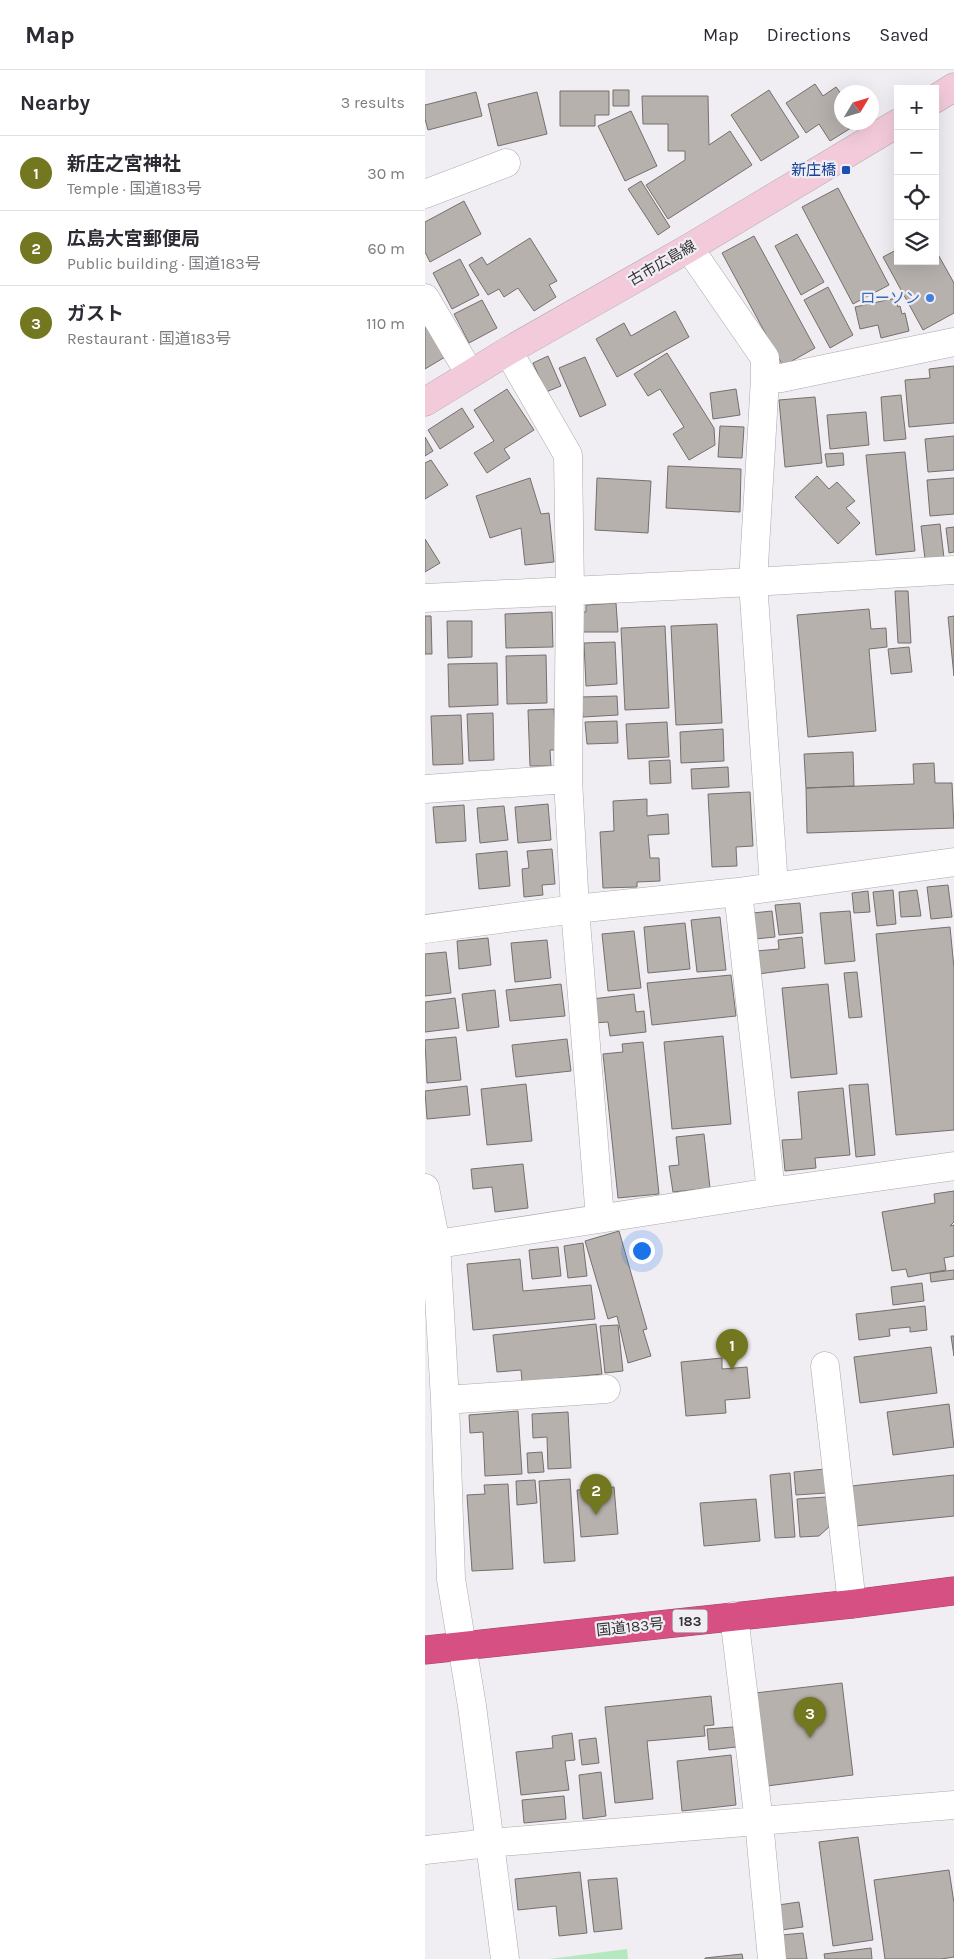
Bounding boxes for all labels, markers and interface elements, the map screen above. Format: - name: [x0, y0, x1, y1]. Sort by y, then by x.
- text: Map: [25, 21, 75, 49]
- text: Map: [703, 24, 739, 46]
- text: Directions: [767, 24, 851, 46]
- text: Saved: [879, 24, 929, 46]
- north arrow: [834, 85, 879, 130]
- map controls: [894, 85, 939, 265]
- button: +: [894, 85, 939, 130]
- text: Nearby: [20, 91, 90, 115]
- text: 3 results: [341, 93, 405, 112]
- button: −: [894, 130, 939, 175]
- text: 新庄之宮神社: [67, 153, 181, 175]
- place label: 新庄橋: [791, 161, 836, 179]
- text: 1: [33, 164, 39, 183]
- text: 30 m: [367, 164, 405, 183]
- marker: 新庄橋: [840, 164, 852, 176]
- button: locate: [894, 175, 939, 220]
- text: Temple · 国道183号: [67, 179, 202, 198]
- button: layers: [894, 220, 939, 265]
- text: 広島大宮郵便局: [67, 228, 200, 250]
- street label: 古市広島線: [625, 236, 699, 290]
- text: 2: [31, 239, 41, 258]
- text: 60 m: [368, 239, 405, 258]
- text: Public building · 国道183号: [67, 254, 261, 273]
- place label: ローソン: [860, 289, 920, 307]
- marker: ローソン: [924, 292, 936, 304]
- text: ガスト: [67, 303, 124, 325]
- text: 3: [31, 314, 41, 333]
- text: 110 m: [366, 314, 405, 333]
- text: Restaurant · 国道183号: [67, 329, 231, 348]
- your location: [629, 1238, 655, 1264]
- pin: 1: [716, 1329, 748, 1370]
- pin: 2: [580, 1474, 612, 1515]
- road number: 183: [673, 1610, 707, 1632]
- street label: 国道183号: [595, 1614, 665, 1640]
- pin: 3: [794, 1697, 826, 1738]

